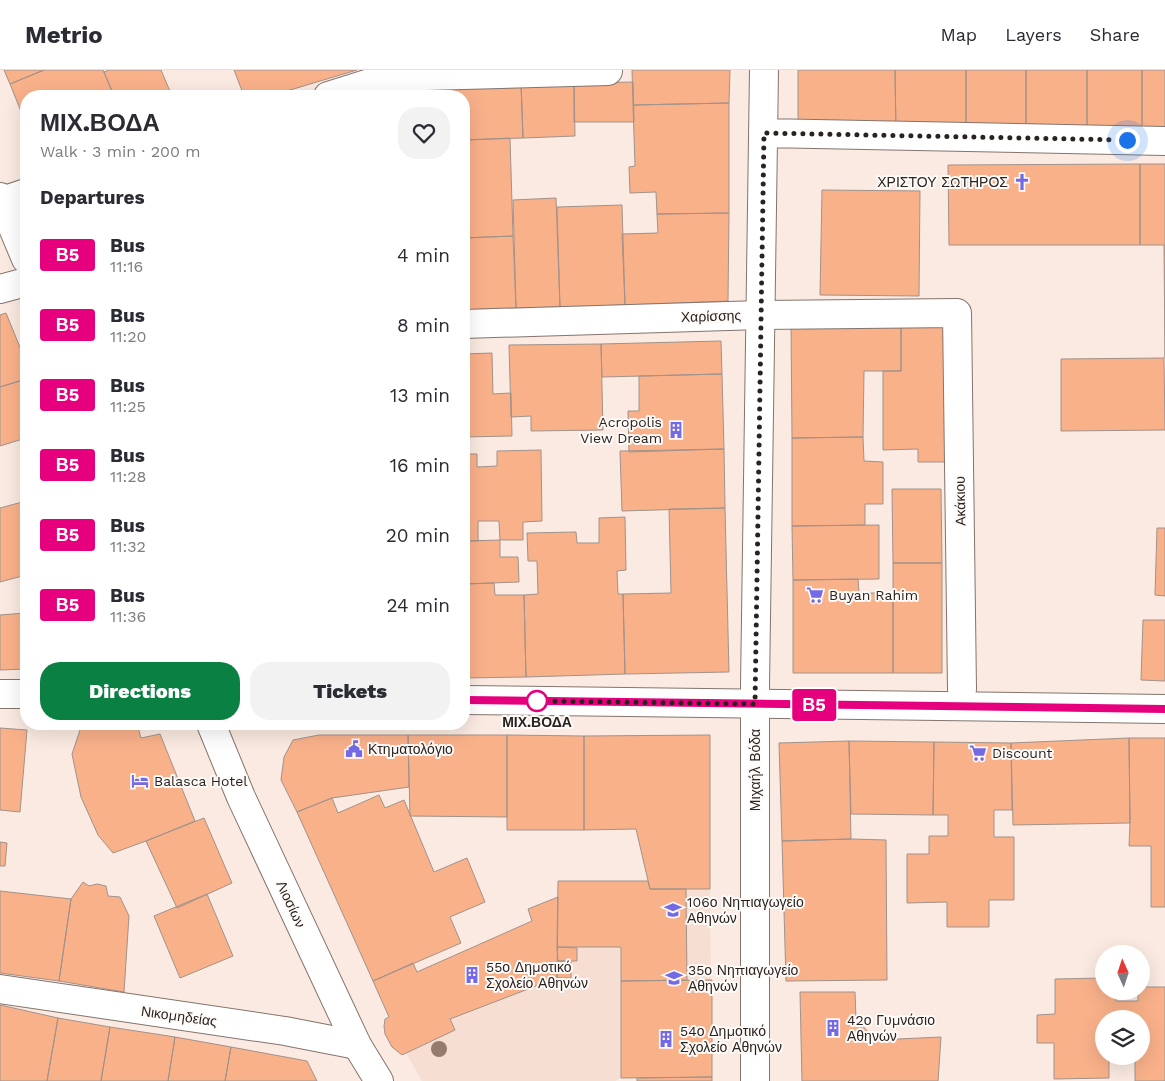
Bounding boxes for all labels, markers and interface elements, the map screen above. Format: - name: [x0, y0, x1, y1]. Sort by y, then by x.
- text: Metrio: [25, 21, 103, 49]
- text: Map: [940, 24, 977, 45]
- text: Layers: [1005, 24, 1062, 45]
- text: Share: [1090, 24, 1140, 45]
- button: heart: [398, 107, 450, 159]
- text: ΜΙΧ.ΒΟΔΑ: [40, 109, 160, 137]
- your location: [1115, 128, 1140, 153]
- text: Walk · 3 min · 200 m: [40, 142, 201, 161]
- church icon: ΧΡΙΣΤΟΥ ΣΩΤΗΡΟΣ: [1012, 172, 1032, 192]
- place label: ΧΡΙΣΤΟΥ ΣΩΤΗΡΟΣ: [877, 174, 1008, 190]
- text: Departures: [40, 186, 145, 209]
- text: Bus: [110, 234, 145, 257]
- text: Β5: [56, 244, 79, 265]
- text: 4 min: [397, 244, 450, 267]
- text: 11:16: [110, 257, 143, 276]
- text: Bus: [110, 304, 145, 327]
- street label: Χαρίσσης: [681, 307, 742, 325]
- text: Β5: [56, 314, 79, 335]
- text: 8 min: [397, 314, 450, 337]
- text: 11:20: [110, 327, 147, 346]
- text: Bus: [110, 374, 145, 397]
- text: Β5: [56, 384, 79, 405]
- text: 13 min: [390, 384, 450, 407]
- text: 11:25: [110, 397, 146, 416]
- place label: Acropolis View Dream: [580, 414, 662, 446]
- building icon: Acropolis View Dream: [666, 420, 686, 440]
- text: Bus: [110, 444, 145, 467]
- text: Β5: [56, 454, 79, 475]
- text: 16 min: [390, 454, 450, 477]
- text: 11:28: [110, 467, 146, 486]
- street label: Ακάκιου: [952, 476, 968, 526]
- text: Bus: [110, 514, 145, 537]
- text: Β5: [56, 524, 79, 545]
- text: 20 min: [386, 524, 450, 547]
- text: 11:32: [110, 537, 146, 556]
- text: Bus: [110, 584, 145, 607]
- supermarket icon: Buyan Rahim: [805, 585, 825, 605]
- place label: Buyan Rahim: [829, 587, 918, 603]
- text: Β5: [56, 594, 79, 615]
- text: 24 min: [386, 594, 450, 617]
- text: 11:36: [110, 607, 146, 626]
- button: Directions: [40, 662, 240, 720]
- button: Tickets: [250, 662, 450, 720]
- line badge: Β5: [792, 689, 836, 721]
- marker: ΜΙΧ.ΒΟΔΑ: [526, 690, 548, 712]
- text: Β5: [802, 694, 826, 715]
- place label: ΜΙΧ.ΒΟΔΑ: [502, 714, 572, 730]
- street label: Μιχαήλ Βόδα: [747, 729, 763, 811]
- public building icon: Κτηματολόγιο: [344, 739, 364, 759]
- place label: Κτηματολόγιο: [368, 741, 453, 757]
- supermarket icon: Discount: [968, 743, 988, 763]
- place label: Discount: [992, 745, 1053, 761]
- hotel icon: Balasca Hotel: [130, 771, 150, 791]
- place label: Balasca Hotel: [154, 773, 248, 789]
- street label: Λιοσίων: [273, 878, 309, 930]
- place label: 106ο Νηπιαγωγείο Αθηνών: [687, 894, 804, 926]
- school or university icon: 106ο Νηπιαγωγείο Αθηνών: [663, 900, 683, 920]
- north arrow: [1095, 945, 1150, 1000]
- map controls: [1095, 945, 1150, 1065]
- place label: 55ο Δημοτικό Σχολείο Αθηνών: [486, 959, 588, 991]
- place label: 35ο Νηπιαγωγείο Αθηνών: [688, 962, 799, 994]
- building icon: 55ο Δημοτικό Σχολείο Αθηνών: [462, 965, 482, 985]
- school or university icon: 35ο Νηπιαγωγείο Αθηνών: [664, 968, 684, 988]
- street label: Νικομηδείας: [140, 1003, 218, 1029]
- button: layers: [1095, 1010, 1150, 1065]
- place label: 42ο Γυµνάσιο Αθηνών: [847, 1012, 935, 1044]
- building icon: 42ο Γυµνάσιο Αθηνών: [823, 1018, 843, 1038]
- place label: 54ο Δημοτικό Σχολείο Αθηνών: [680, 1023, 782, 1055]
- building icon: 54ο Δημοτικό Σχολείο Αθηνών: [656, 1029, 676, 1049]

